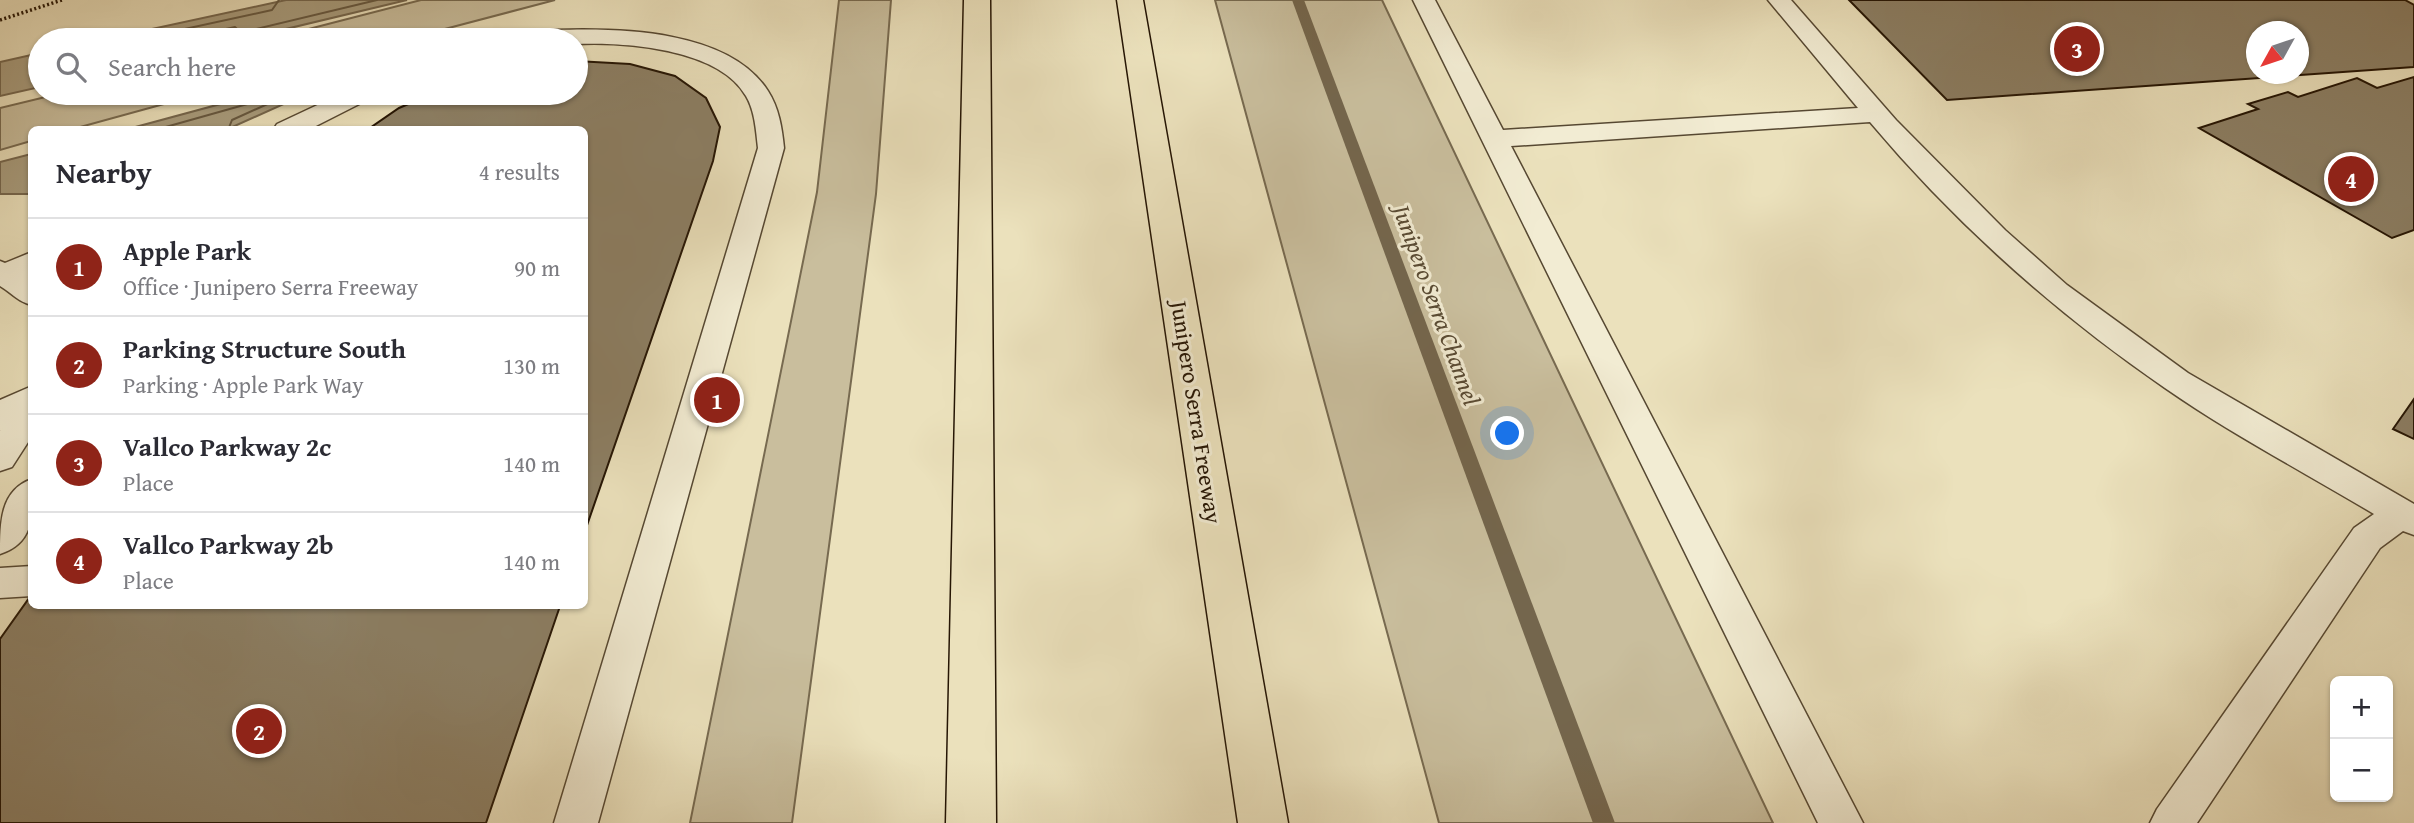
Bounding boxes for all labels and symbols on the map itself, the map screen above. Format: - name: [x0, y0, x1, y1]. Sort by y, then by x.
- north arrow: [2246, 21, 2309, 84]
- pin: 3: [2054, 23, 2100, 75]
- pin: 4: [2328, 153, 2374, 205]
- water label: Junipero Serra Channel: [1383, 196, 1490, 410]
- street label: Junipero Serra Freeway: [1163, 295, 1231, 526]
- pin: 1: [694, 374, 740, 426]
- your location: [1490, 416, 1524, 450]
- pin: 2: [236, 705, 282, 757]

